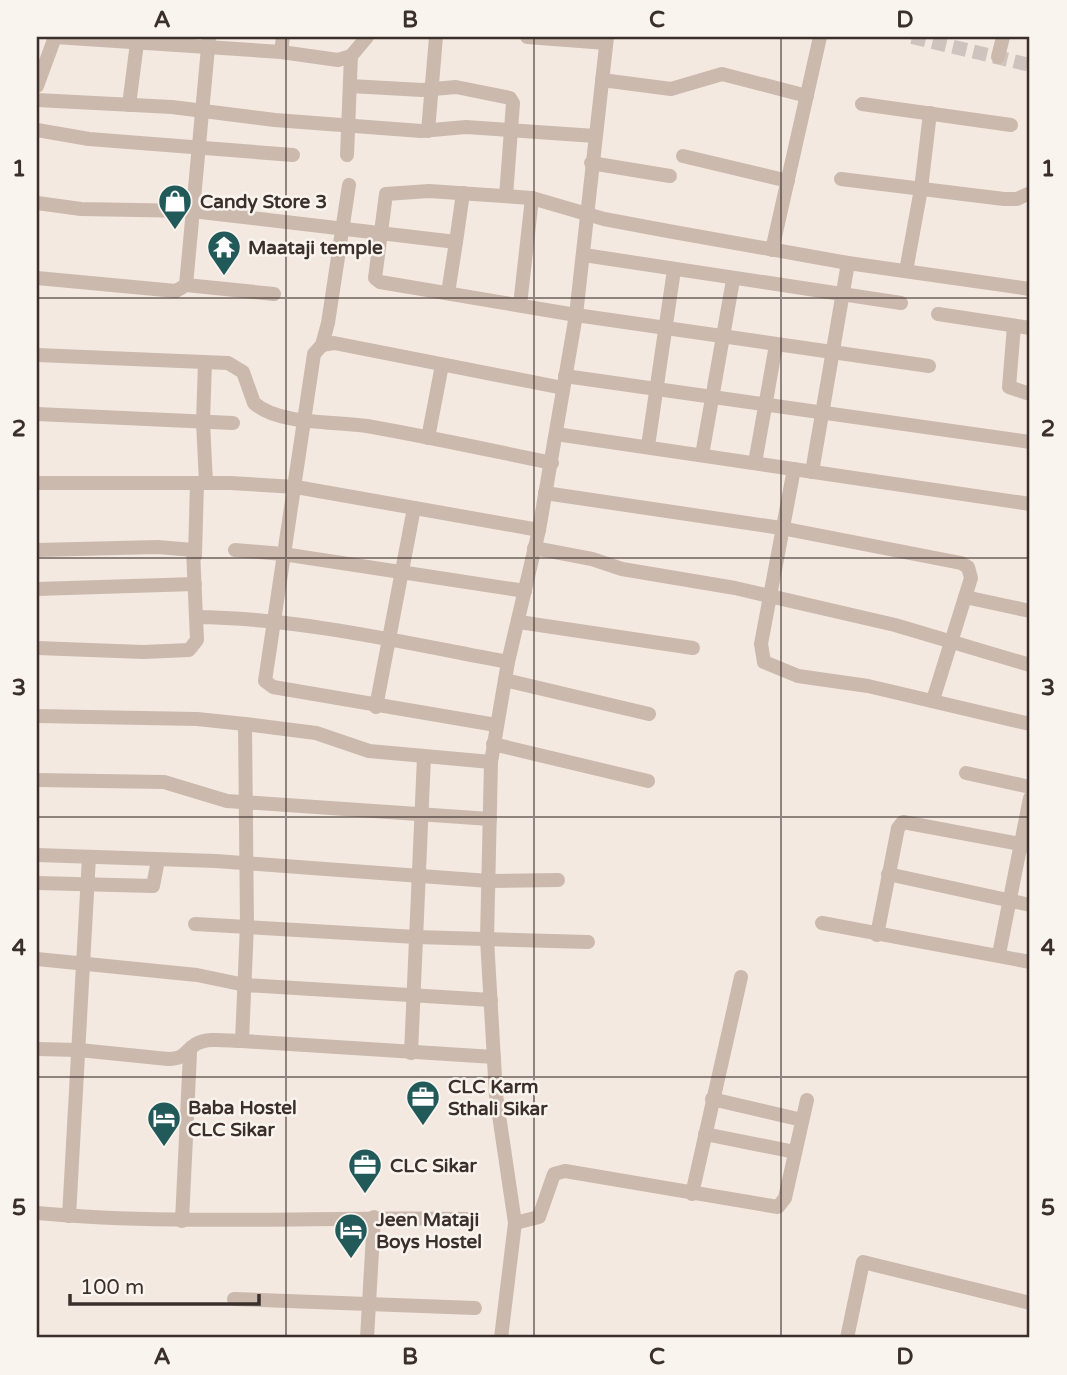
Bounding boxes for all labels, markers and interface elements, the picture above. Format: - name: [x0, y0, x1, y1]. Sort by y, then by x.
- text: A: [153, 6, 171, 34]
- text: B: [402, 6, 418, 34]
- text: C: [649, 6, 665, 34]
- text: D: [896, 6, 914, 34]
- text: 1: [12, 155, 26, 183]
- text: 1: [1041, 155, 1055, 183]
- shop icon: Candy Store 3: [156, 182, 194, 231]
- place label: Candy Store 3: [200, 191, 327, 214]
- temple icon: Maataji temple: [205, 228, 243, 277]
- place label: Maataji temple: [248, 237, 383, 260]
- text: 2: [12, 415, 26, 443]
- text: 2: [1041, 415, 1055, 443]
- text: 3: [12, 674, 26, 702]
- text: 3: [1041, 674, 1055, 702]
- text: 4: [12, 934, 27, 962]
- text: 4: [1041, 934, 1056, 962]
- place label: CLC Karm Sthali Sikar: [448, 1076, 548, 1120]
- office icon: CLC Karm Sthali Sikar: [404, 1078, 442, 1127]
- place label: Baba Hostel CLC Sikar: [188, 1097, 297, 1141]
- hotel icon: Baba Hostel CLC Sikar: [145, 1099, 183, 1148]
- office icon: CLC Sikar: [346, 1146, 384, 1195]
- place label: CLC Sikar: [390, 1155, 477, 1177]
- text: 5: [12, 1194, 26, 1222]
- text: 5: [1041, 1194, 1055, 1222]
- place label: Jeen Mataji Boys Hostel: [375, 1209, 482, 1254]
- hotel icon: Jeen Mataji Boys Hostel: [332, 1211, 370, 1260]
- scale bar: [70, 1263, 259, 1307]
- text: 100 m: [80, 1275, 144, 1300]
- text: A: [153, 1343, 171, 1371]
- text: B: [402, 1343, 418, 1371]
- text: C: [649, 1343, 665, 1371]
- text: D: [896, 1343, 914, 1371]

